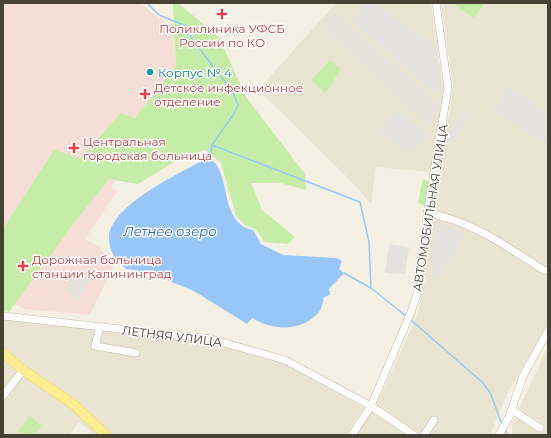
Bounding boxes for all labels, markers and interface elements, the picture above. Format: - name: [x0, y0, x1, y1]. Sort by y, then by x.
- marker: Поликлиника УФСБ России по КО: [216, 8, 228, 20]
- place label: Поликлиника УФСБ России по КО: [159, 21, 285, 50]
- place label: Корпус № 4: [158, 65, 232, 80]
- marker: Корпус № 4: [145, 67, 155, 77]
- place label: Детское инфекционное отделение: [154, 80, 303, 109]
- marker: Детское инфекционное отделение: [139, 88, 151, 100]
- street label: АВТОМОБИЛЬНАЯ УЛИЦА: [409, 123, 451, 293]
- place label: Центральная городская больница: [83, 134, 212, 163]
- marker: Центральная городская больница: [68, 142, 80, 154]
- water label: Летнее озеро: [122, 223, 217, 239]
- place label: Дорожная больница станции Калининград: [32, 252, 172, 281]
- marker: Дорожная больница станции Калининград: [17, 260, 29, 272]
- street label: ЛЕТНЯЯ УЛИЦА: [121, 322, 223, 350]

